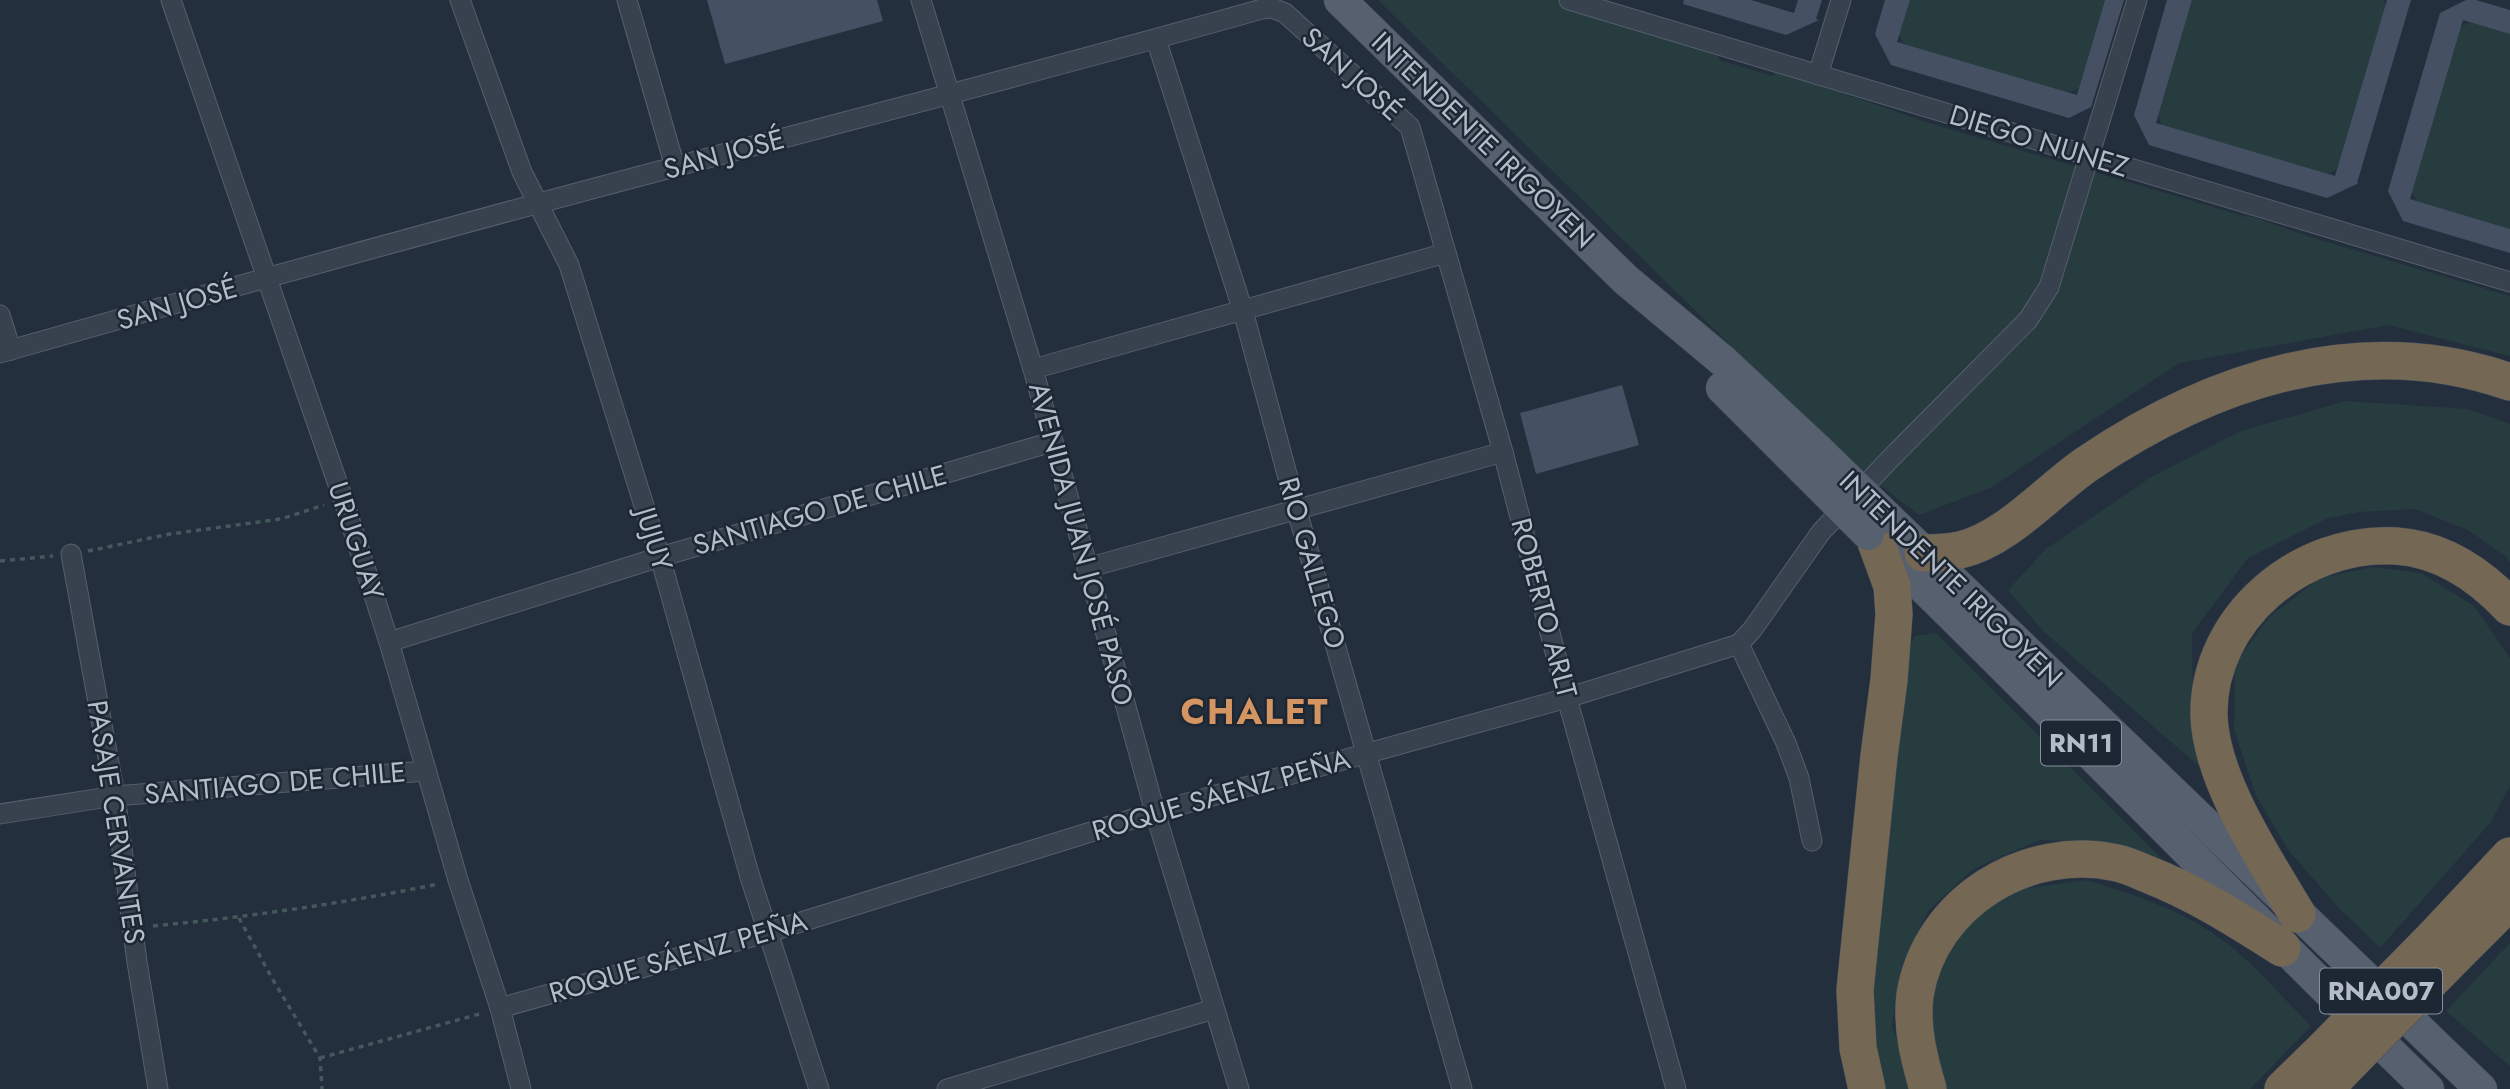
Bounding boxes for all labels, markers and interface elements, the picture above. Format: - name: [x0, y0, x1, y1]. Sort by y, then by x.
- street label: SAN JOSÉ: [1292, 17, 1412, 131]
- street label: INTENDENTE IRIGOYEN: [1362, 22, 1604, 258]
- street label: DIEGO NUNEZ: [1944, 94, 2134, 188]
- street label: SAN JOSÉ: [659, 118, 789, 190]
- street label: SAN JOSÉ: [112, 267, 242, 341]
- street label: AVENIDA JUAN JOSÉ PASO: [1018, 378, 1144, 710]
- street label: SANTIAGO DE CHILE: [688, 454, 952, 566]
- street label: INTENDENTE IRIGOYEN: [1830, 461, 2072, 697]
- street label: RIO GALLEGO: [1268, 472, 1356, 654]
- street label: URUGUAY: [318, 477, 394, 606]
- street label: JUJUY: [624, 498, 683, 576]
- street label: ROBERTO ARLT: [1500, 514, 1588, 702]
- district label: CHALET: [1181, 687, 1330, 737]
- street label: PASAJE CERVANTES: [77, 697, 155, 947]
- road number: RN11: [2041, 720, 2121, 765]
- street label: ROQUE SÁENZ PEÑA: [1087, 738, 1355, 851]
- street label: SANTIAGO DE CHILE: [143, 751, 407, 815]
- street label: ROQUE SÁENZ PEÑA: [544, 900, 812, 1013]
- road number: RNA007: [2320, 968, 2442, 1014]

